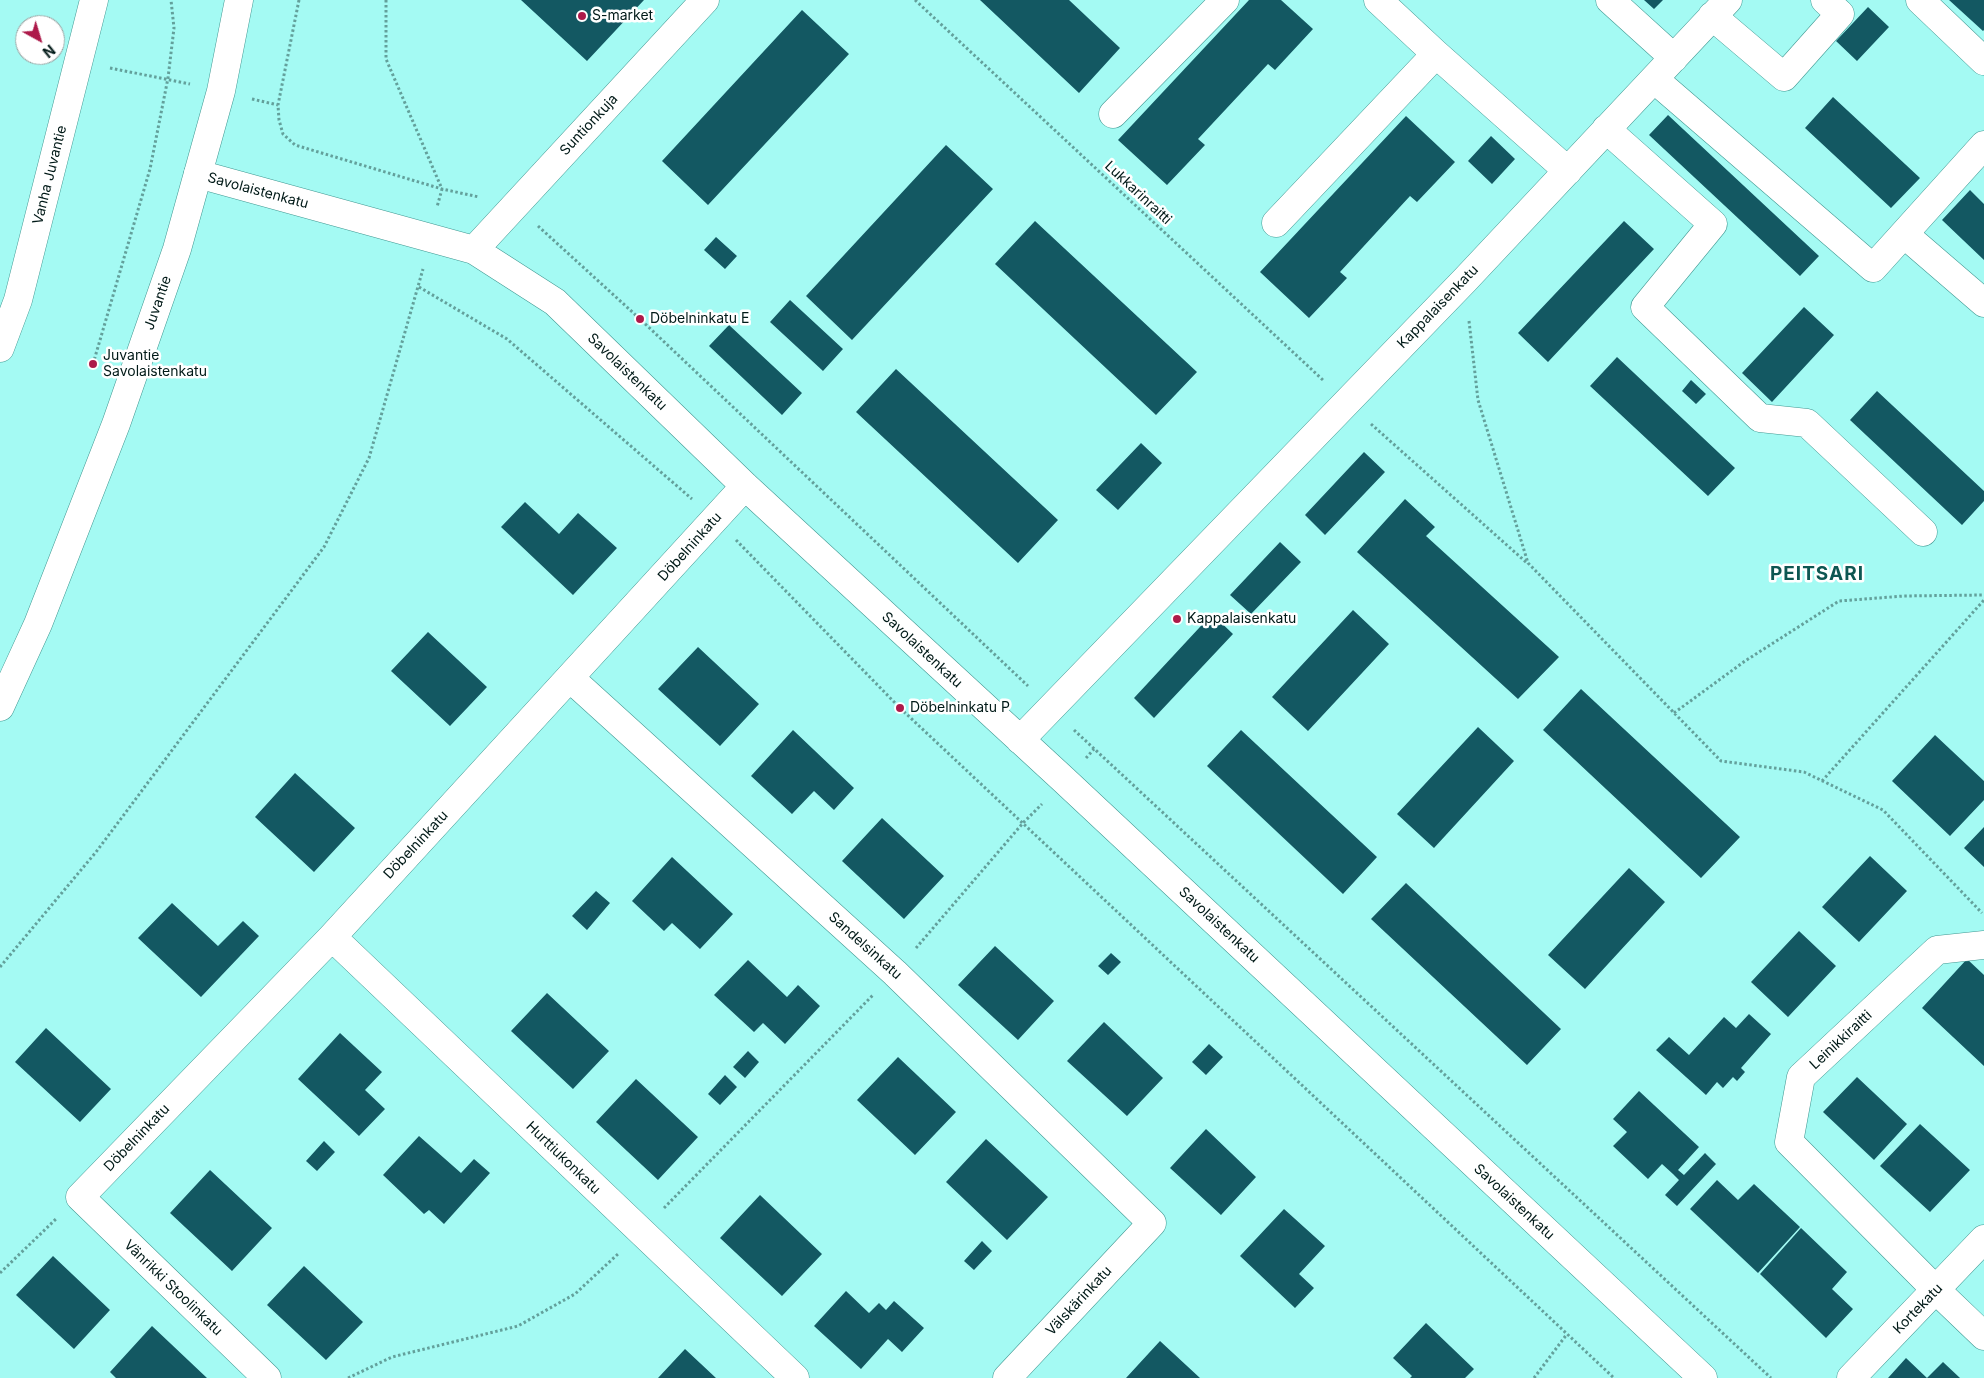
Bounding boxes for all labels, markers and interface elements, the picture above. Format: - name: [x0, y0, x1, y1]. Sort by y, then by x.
- place label: S-market: [592, 8, 653, 24]
- marker: S-market: [576, 10, 588, 22]
- north arrow: [15, 15, 65, 65]
- text: N: [40, 41, 59, 61]
- street label: Suntionkuja: [556, 91, 622, 159]
- street label: Vanha Juvantie: [30, 124, 70, 226]
- street label: Lukkarinraitti: [1101, 158, 1175, 228]
- street label: Savolaistenkatu: [206, 169, 310, 213]
- street label: Kappalaisenkatu: [1394, 262, 1482, 352]
- street label: Juvantie: [141, 274, 175, 332]
- place label: Döbelninkatu E: [650, 311, 749, 327]
- marker: Döbelninkatu E: [634, 313, 646, 325]
- street label: Savolaistenkatu: [584, 330, 670, 414]
- place label: Juvantie Savolaistenkatu: [103, 348, 207, 381]
- marker: Juvantie Savolaistenkatu: [87, 358, 99, 370]
- street label: Döbelninkatu: [655, 509, 725, 585]
- district label: PEITSARI: [1769, 563, 1865, 585]
- street label: Savolaistenkatu: [878, 608, 966, 692]
- place label: Kappalaisenkatu: [1187, 611, 1296, 627]
- marker: Kappalaisenkatu: [1171, 613, 1183, 625]
- place label: Döbelninkatu P: [910, 700, 1010, 716]
- marker: Döbelninkatu P: [894, 702, 906, 714]
- street label: Döbelninkatu: [380, 807, 452, 883]
- street label: Savolaistenkatu: [1175, 883, 1263, 967]
- street label: Sandelsinkatu: [825, 909, 905, 983]
- street label: Leinikkiraitti: [1807, 1007, 1875, 1073]
- street label: Döbelninkatu: [101, 1101, 173, 1175]
- street label: Hurttiukonkatu: [522, 1118, 604, 1198]
- street label: Savolaistenkatu: [1470, 1160, 1558, 1244]
- street label: Vänrikki Stoolinkatu: [120, 1237, 226, 1339]
- street label: Välskärinkatu: [1043, 1263, 1115, 1339]
- street label: Kortekatu: [1890, 1280, 1946, 1338]

